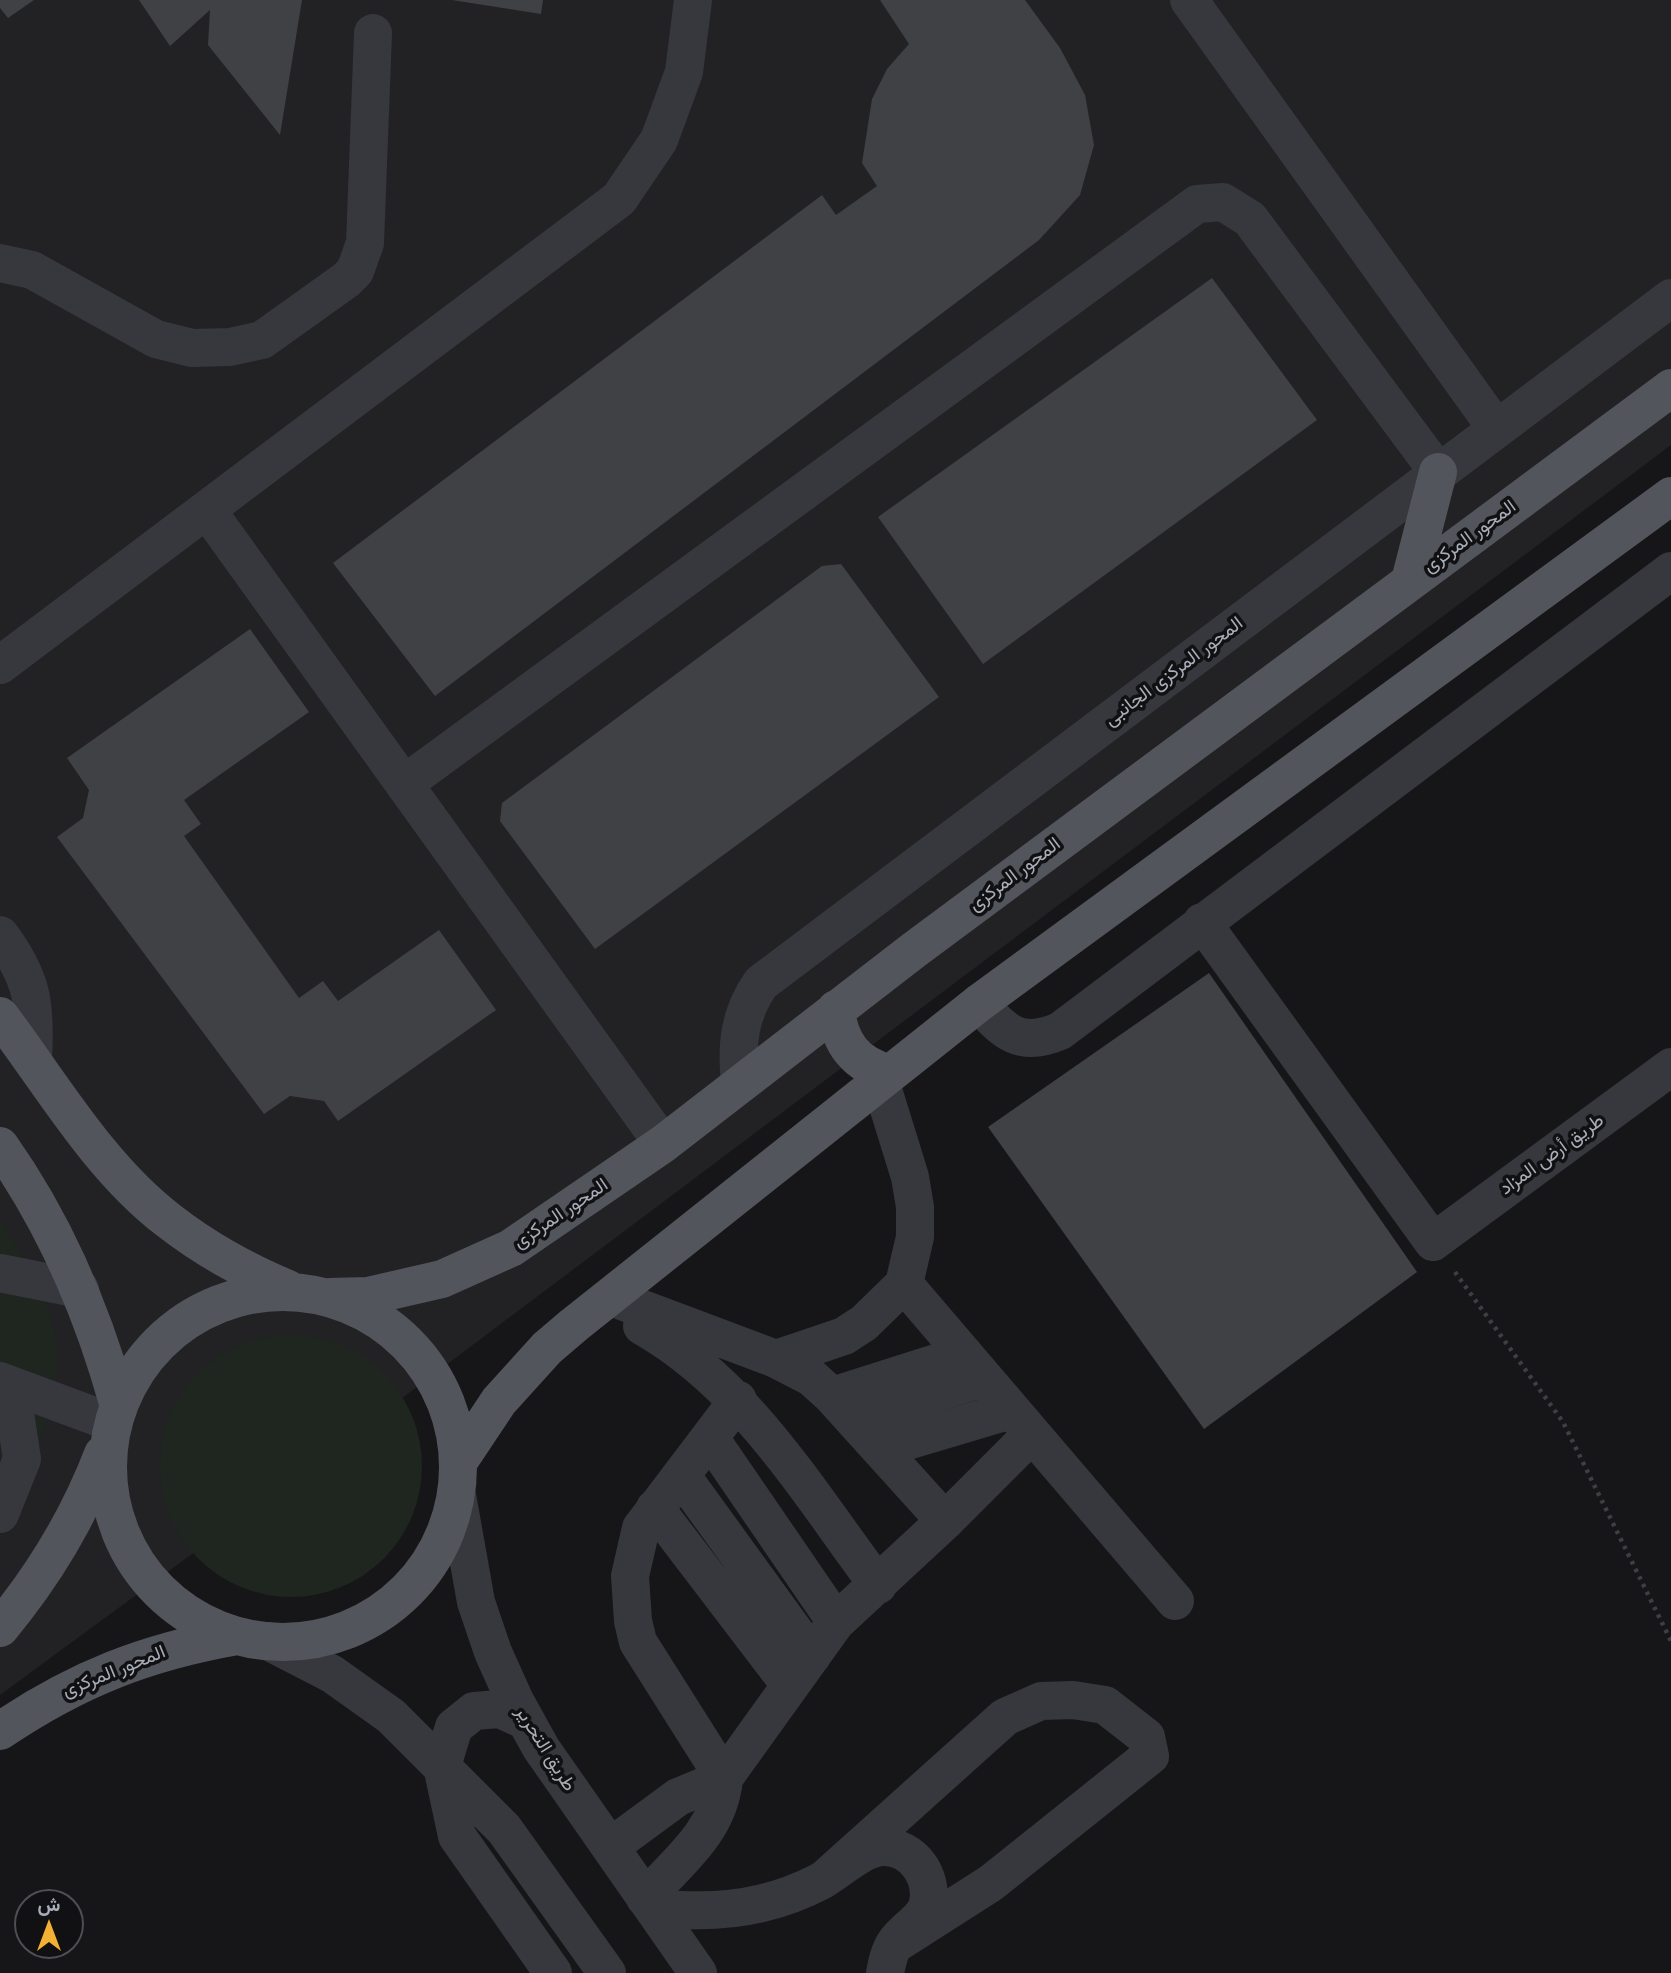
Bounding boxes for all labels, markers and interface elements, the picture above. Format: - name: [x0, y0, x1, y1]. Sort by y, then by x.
- street label: المحور المركزى: [1419, 496, 1521, 578]
- street label: المحور المركزى الجانبى: [1100, 612, 1248, 732]
- street label: المحور المركزى: [965, 833, 1065, 917]
- street label: طريق أرض المزاد: [1495, 1109, 1609, 1201]
- street label: المحور المركزى: [509, 1174, 613, 1254]
- street label: المحور المركزى: [59, 1641, 169, 1703]
- street label: طريق التحرير: [510, 1702, 580, 1796]
- north arrow: [14, 1889, 84, 1959]
- text: ش: [38, 1894, 60, 1916]

